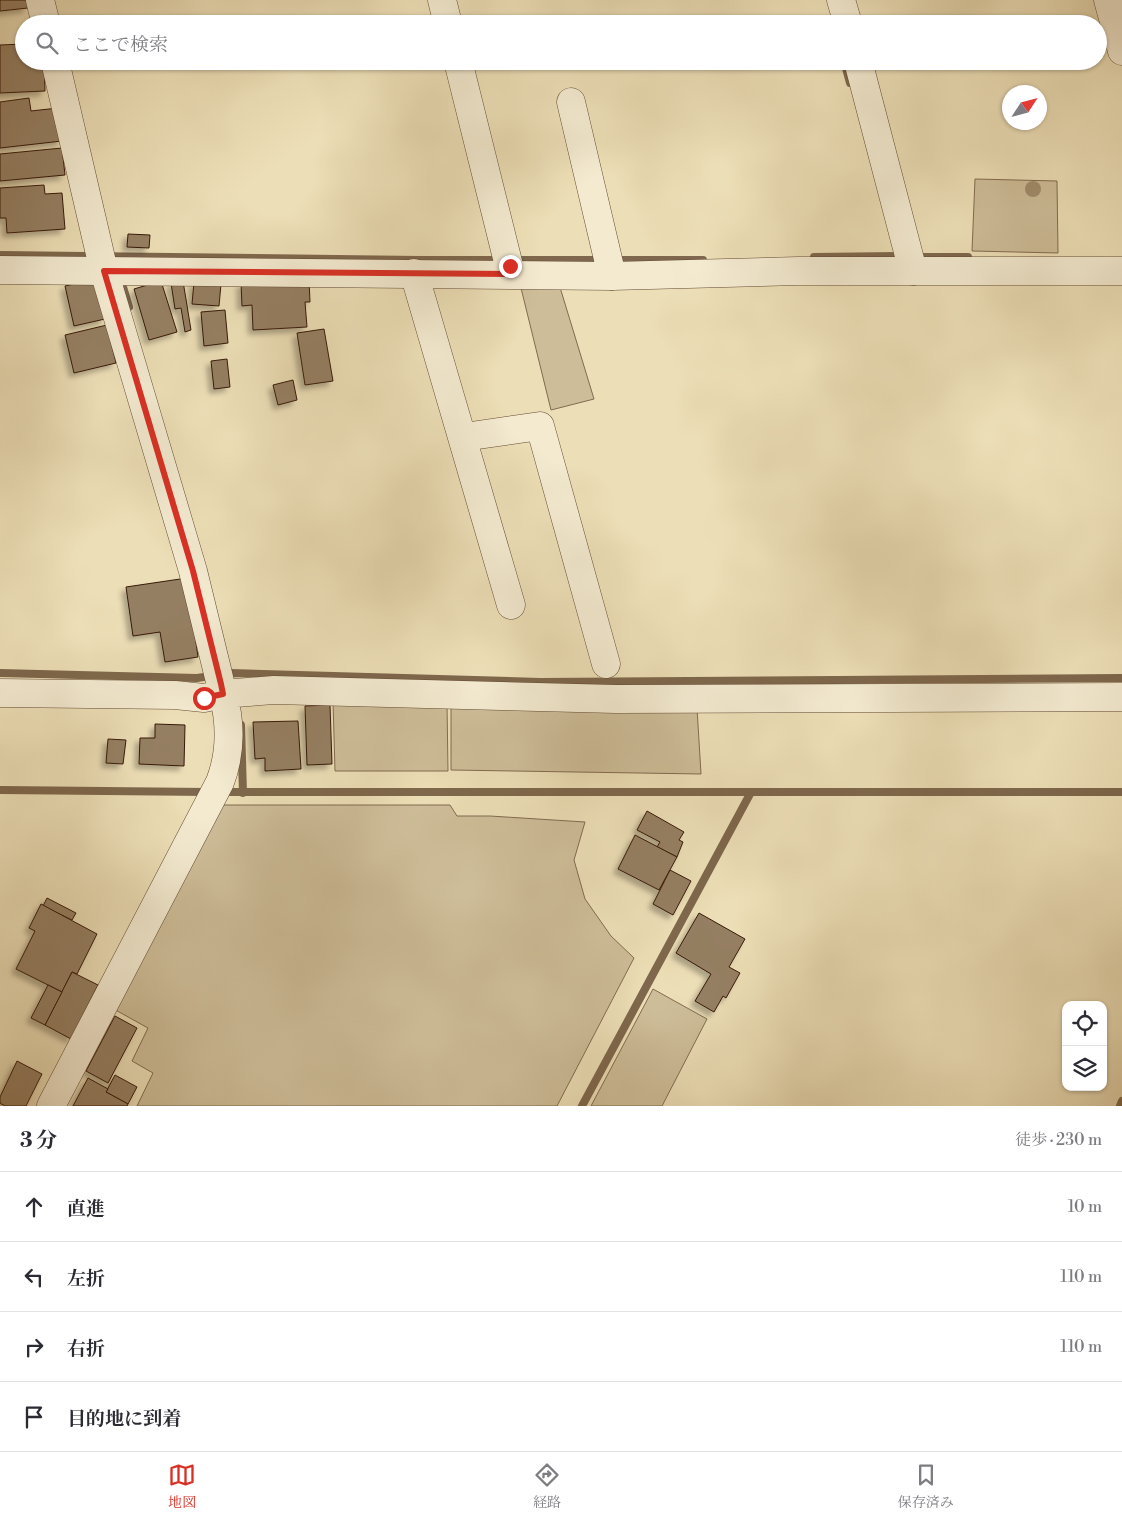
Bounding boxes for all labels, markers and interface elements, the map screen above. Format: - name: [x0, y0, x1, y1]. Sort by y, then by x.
- search box: [15, 15, 1107, 70]
- icon: search: [33, 29, 61, 57]
- text: ここで検索: [73, 33, 168, 57]
- north arrow: [1002, 85, 1047, 130]
- route end: [499, 255, 522, 278]
- route start: [193, 687, 216, 710]
- map controls: [1062, 1001, 1107, 1091]
- button: locate: [1062, 1001, 1107, 1046]
- button: layers: [1062, 1046, 1107, 1091]
- text: 3 分: [20, 1128, 57, 1154]
- text: 徒歩 · 230 m: [1015, 1130, 1102, 1150]
- icon: ahead: [20, 1193, 48, 1221]
- text: 直進: [67, 1197, 105, 1221]
- text: 10 m: [1068, 1197, 1102, 1217]
- icon: left: [20, 1263, 48, 1291]
- text: 左折: [67, 1267, 105, 1291]
- text: 110 m: [1060, 1267, 1102, 1287]
- icon: right: [20, 1333, 48, 1361]
- text: 右折: [67, 1337, 105, 1361]
- text: 110 m: [1060, 1337, 1102, 1357]
- icon: arrive: [20, 1403, 48, 1431]
- text: 目的地に到着: [67, 1407, 181, 1431]
- tab: 地図: [168, 1461, 196, 1512]
- tab: 経路: [533, 1461, 561, 1512]
- tab: 保存済み: [898, 1461, 954, 1512]

